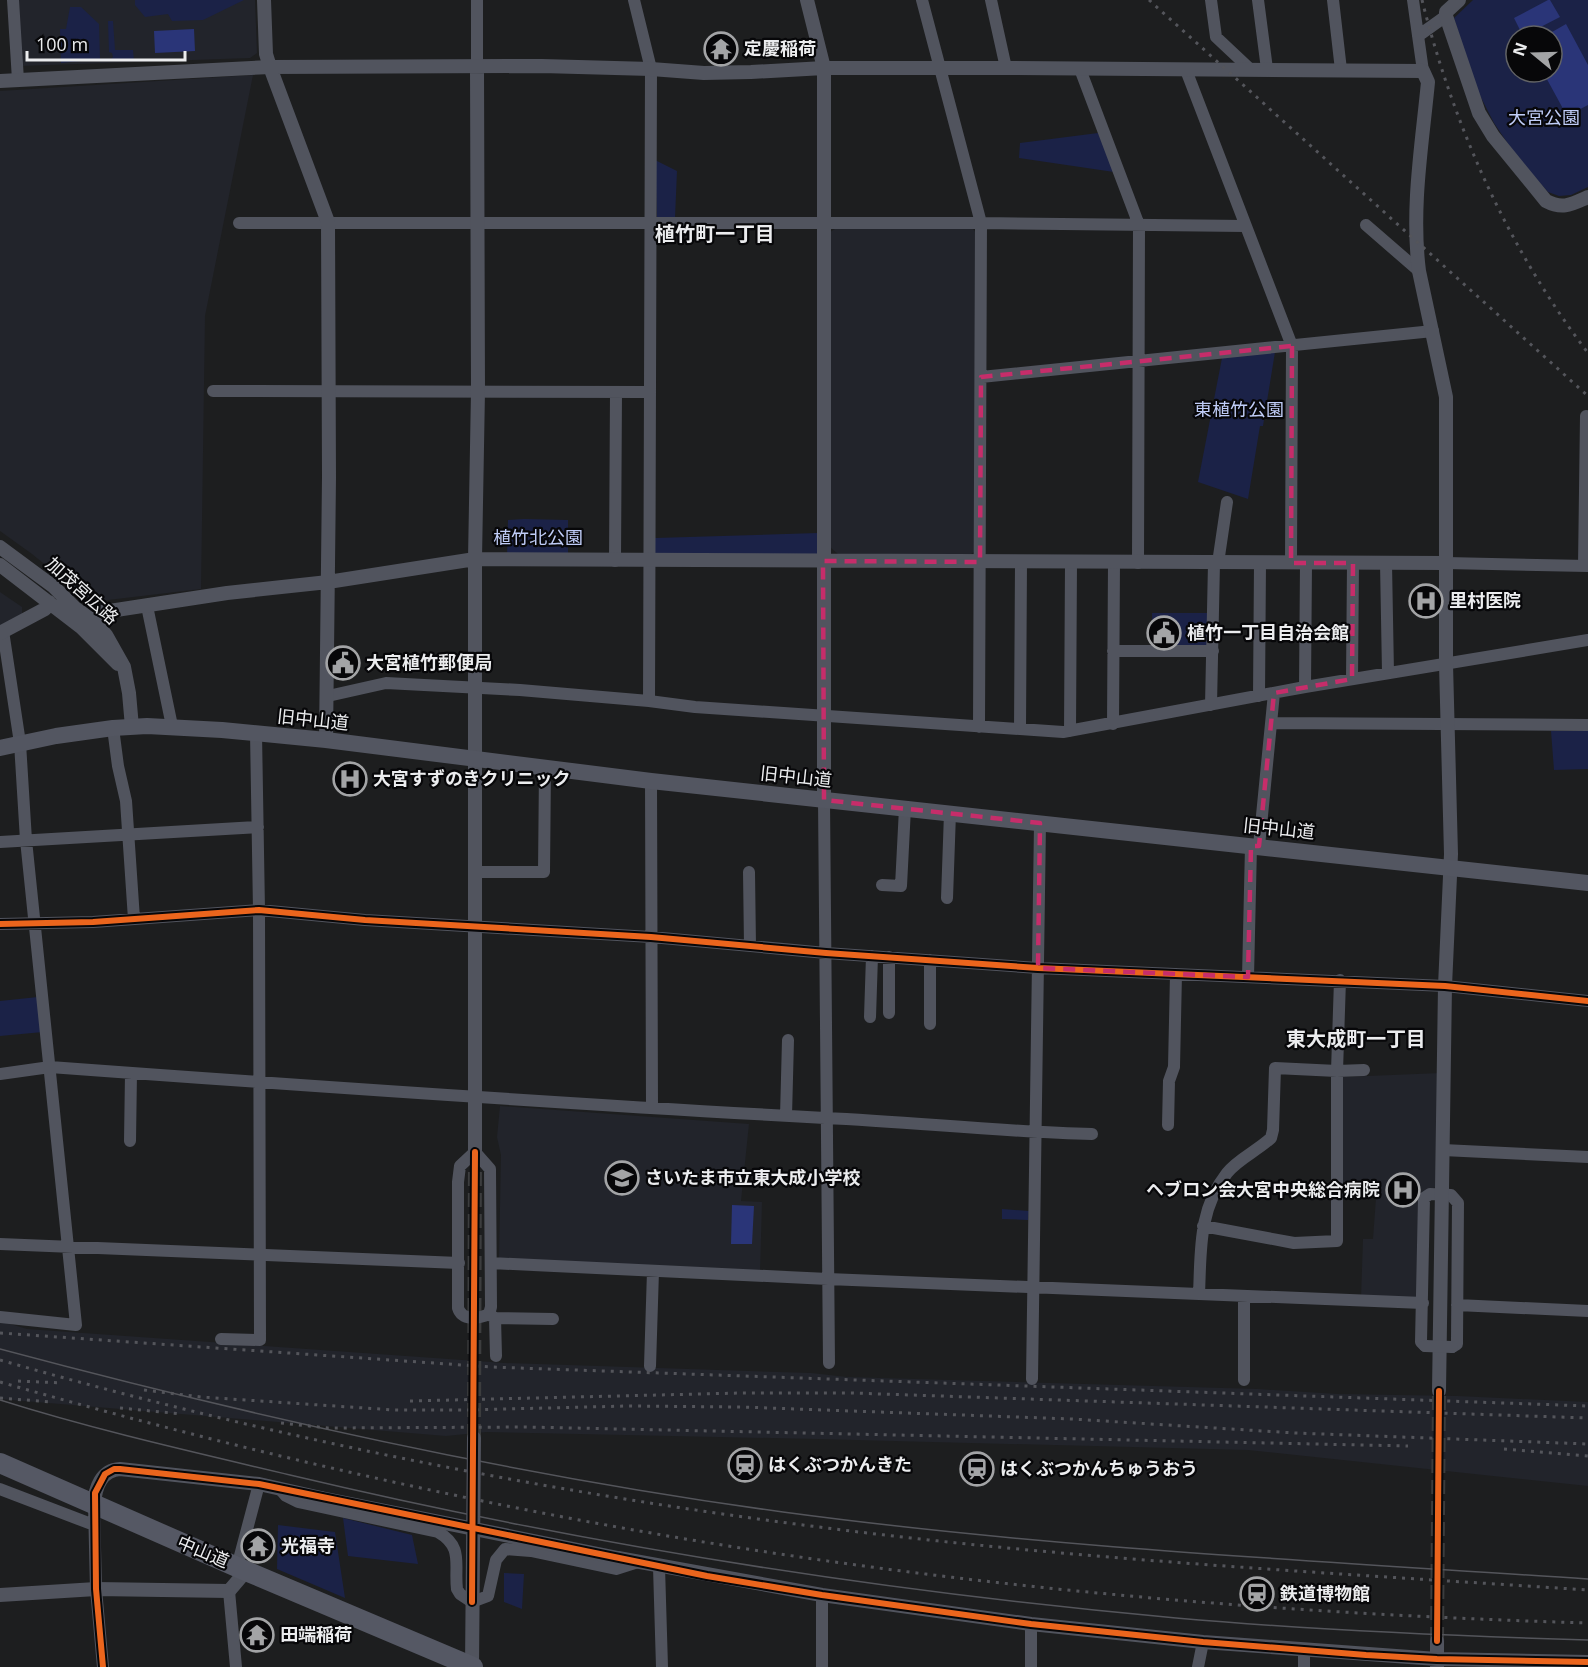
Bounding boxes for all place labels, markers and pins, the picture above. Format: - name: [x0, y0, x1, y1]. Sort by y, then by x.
- temple icon: 定慶稲荷: [703, 31, 739, 67]
- place label: 定慶稲荷: [744, 36, 816, 60]
- hospital icon: 里村医院: [1408, 583, 1444, 619]
- place label: 里村医院: [1449, 588, 1521, 612]
- public building icon: 植竹一丁目自治会館: [1146, 615, 1182, 651]
- place label: 植竹一丁目自治会館: [1187, 620, 1349, 644]
- public building icon: 大宮植竹郵便局: [325, 645, 361, 681]
- place label: 大宮植竹郵便局: [366, 650, 492, 674]
- hospital icon: 大宮すずのきクリニック: [332, 761, 368, 797]
- place label: 大宮すずのきクリニック: [373, 766, 570, 790]
- school or university icon: さいたま市立東大成小学校: [604, 1160, 640, 1196]
- place label: さいたま市立東大成小学校: [645, 1165, 860, 1189]
- hospital icon: ヘブロン会大宮中央総合病院: [1385, 1172, 1421, 1208]
- place label: ヘブロン会大宮中央総合病院: [1146, 1177, 1380, 1201]
- station icon: はくぶつかんきた: [727, 1447, 763, 1483]
- station icon: はくぶつかんちゅうおう: [959, 1451, 995, 1487]
- place label: はくぶつかんきた: [768, 1452, 912, 1476]
- place label: はくぶつかんちゅうおう: [1000, 1456, 1198, 1480]
- temple icon: 光福寺: [240, 1528, 276, 1564]
- place label: 光福寺: [281, 1533, 335, 1557]
- station icon: 鉄道博物館: [1239, 1576, 1275, 1612]
- place label: 鉄道博物館: [1279, 1581, 1370, 1605]
- temple icon: 田端稲荷: [239, 1617, 275, 1653]
- place label: 田端稲荷: [280, 1622, 352, 1646]

